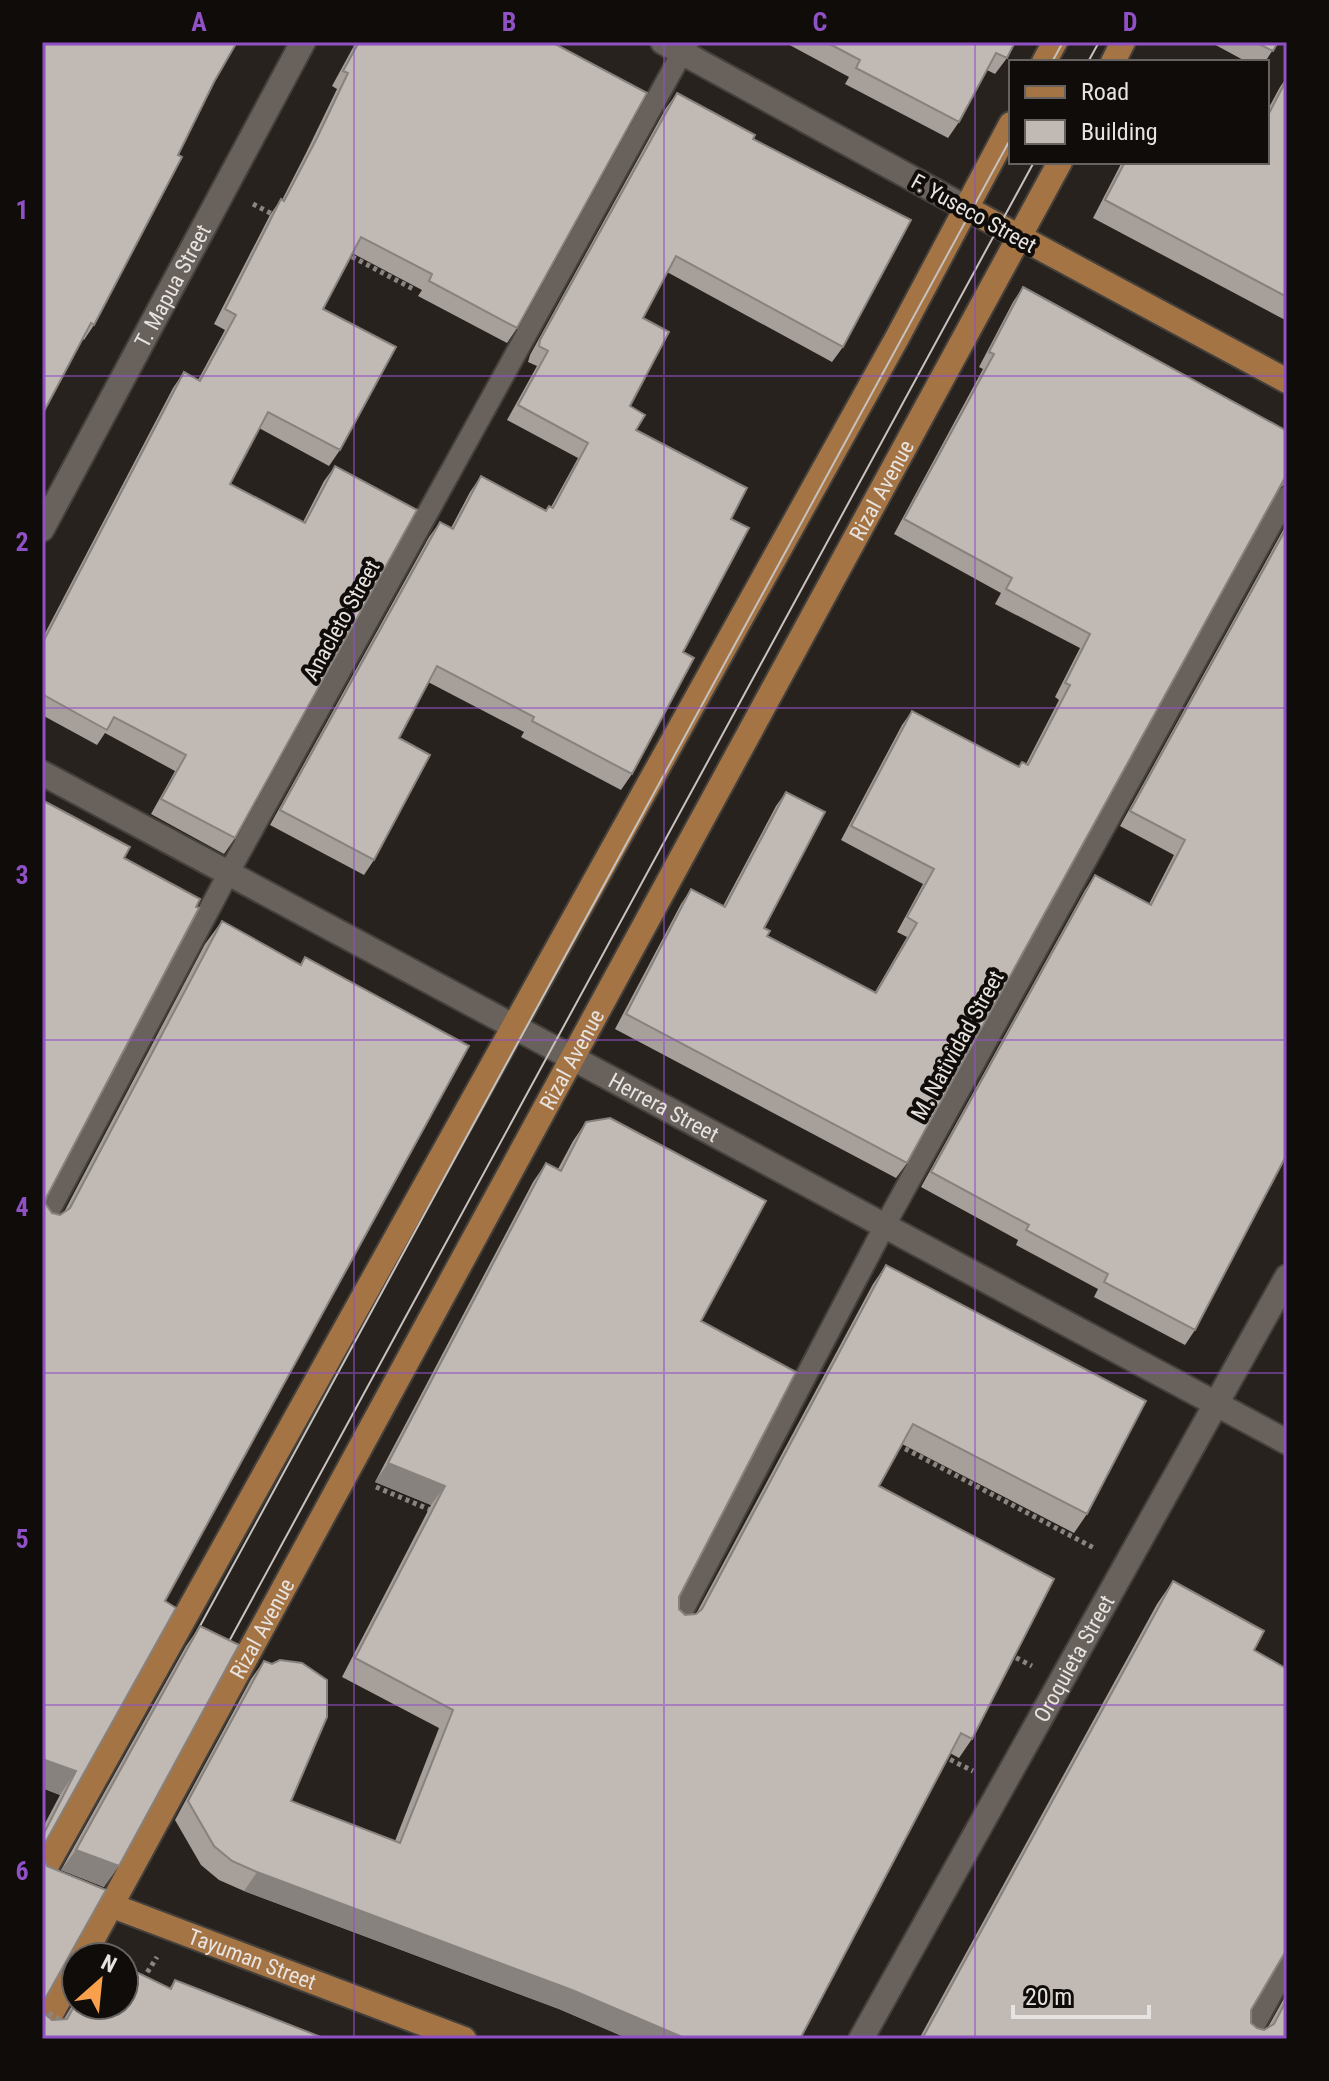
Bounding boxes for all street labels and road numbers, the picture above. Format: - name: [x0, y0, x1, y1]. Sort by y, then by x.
- street label: F. Yuseco Street: [907, 169, 1041, 258]
- street label: T. Mapua Street: [130, 220, 216, 352]
- street label: Rizal Avenue: [844, 436, 919, 545]
- street label: Anacleto Street: [298, 556, 385, 685]
- street label: M. Natividad Street: [906, 966, 1009, 1124]
- street label: Rizal Avenue: [535, 1005, 609, 1114]
- street label: Herrera Street: [604, 1068, 723, 1147]
- street label: Rizal Avenue: [225, 1574, 300, 1683]
- street label: Oroquieta Street: [1029, 1591, 1120, 1727]
- street label: Tayuman Street: [185, 1924, 320, 1995]

